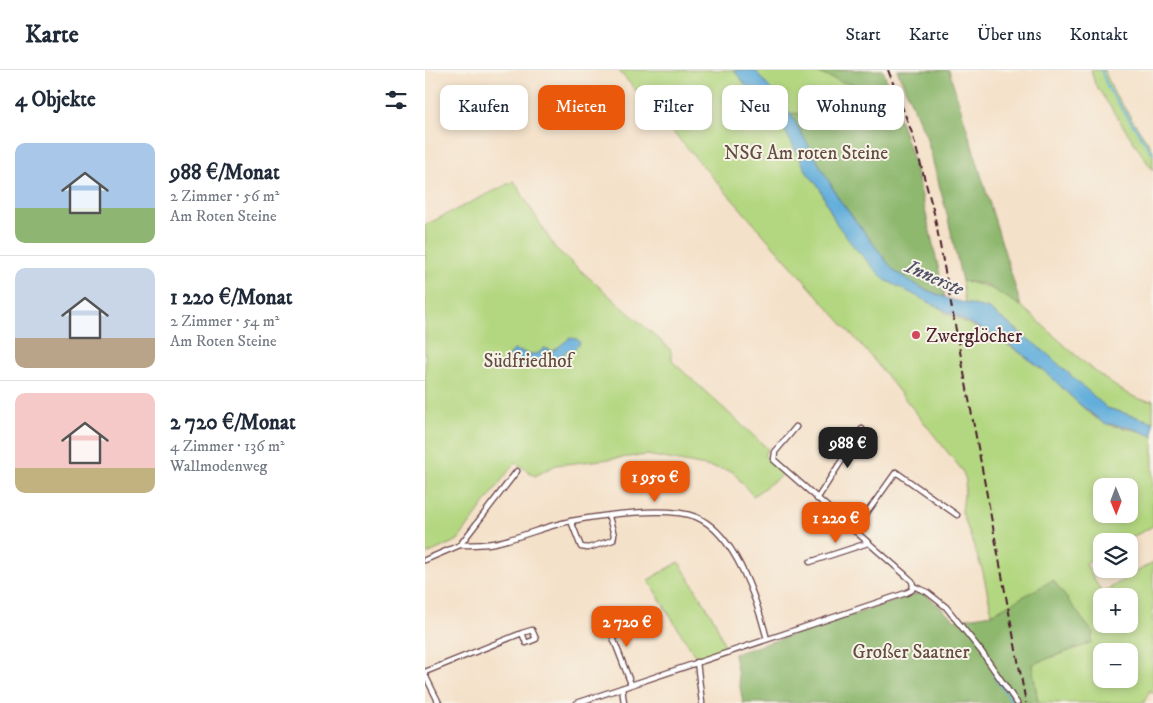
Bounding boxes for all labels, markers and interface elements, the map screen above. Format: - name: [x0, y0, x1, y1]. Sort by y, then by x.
- text: Karte: [25, 20, 79, 50]
- text: Start: [845, 24, 881, 46]
- text: Karte: [909, 24, 949, 46]
- text: Über uns: [977, 24, 1041, 46]
- text: Kontakt: [1069, 24, 1128, 46]
- chip: Kaufen: [440, 85, 528, 130]
- chip: Mieten: [538, 85, 625, 130]
- chip: Filter: [635, 85, 712, 130]
- chip: Neu: [722, 85, 788, 130]
- chip: Wohnung: [798, 85, 904, 130]
- icon: filters: [382, 86, 410, 114]
- text: 4 Objekte: [15, 87, 96, 113]
- park label: NSG Am roten Steine: [724, 142, 888, 165]
- text: 988 €/Monat: [170, 160, 280, 186]
- icon: home: [55, 163, 115, 223]
- text: 2 Zimmer · 56 m²: [170, 186, 279, 206]
- text: Am Roten Steine: [170, 206, 277, 226]
- water label: Innerste: [900, 254, 968, 303]
- text: 1 220 €/Monat: [170, 285, 292, 311]
- icon: home: [55, 288, 115, 348]
- text: 2 Zimmer · 54 m²: [170, 311, 279, 331]
- place label: Zwerglöcher: [926, 325, 1022, 348]
- marker: Zwerglöcher: [910, 329, 922, 341]
- text: Am Roten Steine: [170, 331, 277, 351]
- park label: Südfriedhof: [483, 350, 576, 373]
- text: 2 720 €/Monat: [170, 410, 296, 436]
- icon: home: [55, 413, 115, 473]
- pin: 988 €: [813, 426, 883, 469]
- text: 988 €: [830, 433, 866, 453]
- text: 4 Zimmer · 136 m²: [170, 436, 285, 456]
- text: Wallmodenweg: [170, 456, 267, 476]
- pin: 1 950 €: [609, 460, 701, 503]
- text: 1 950 €: [632, 467, 678, 487]
- north arrow: [1093, 478, 1137, 522]
- map controls: [1093, 478, 1138, 688]
- pin: 1 220 €: [790, 502, 882, 544]
- text: 1 220 €: [813, 508, 859, 528]
- button: layers: [1093, 533, 1138, 578]
- button: +: [1093, 588, 1138, 633]
- pin: 2 720 €: [581, 606, 673, 648]
- text: 2 720 €: [603, 612, 652, 632]
- park label: Großer Saatner: [852, 641, 970, 664]
- button: −: [1093, 643, 1138, 688]

